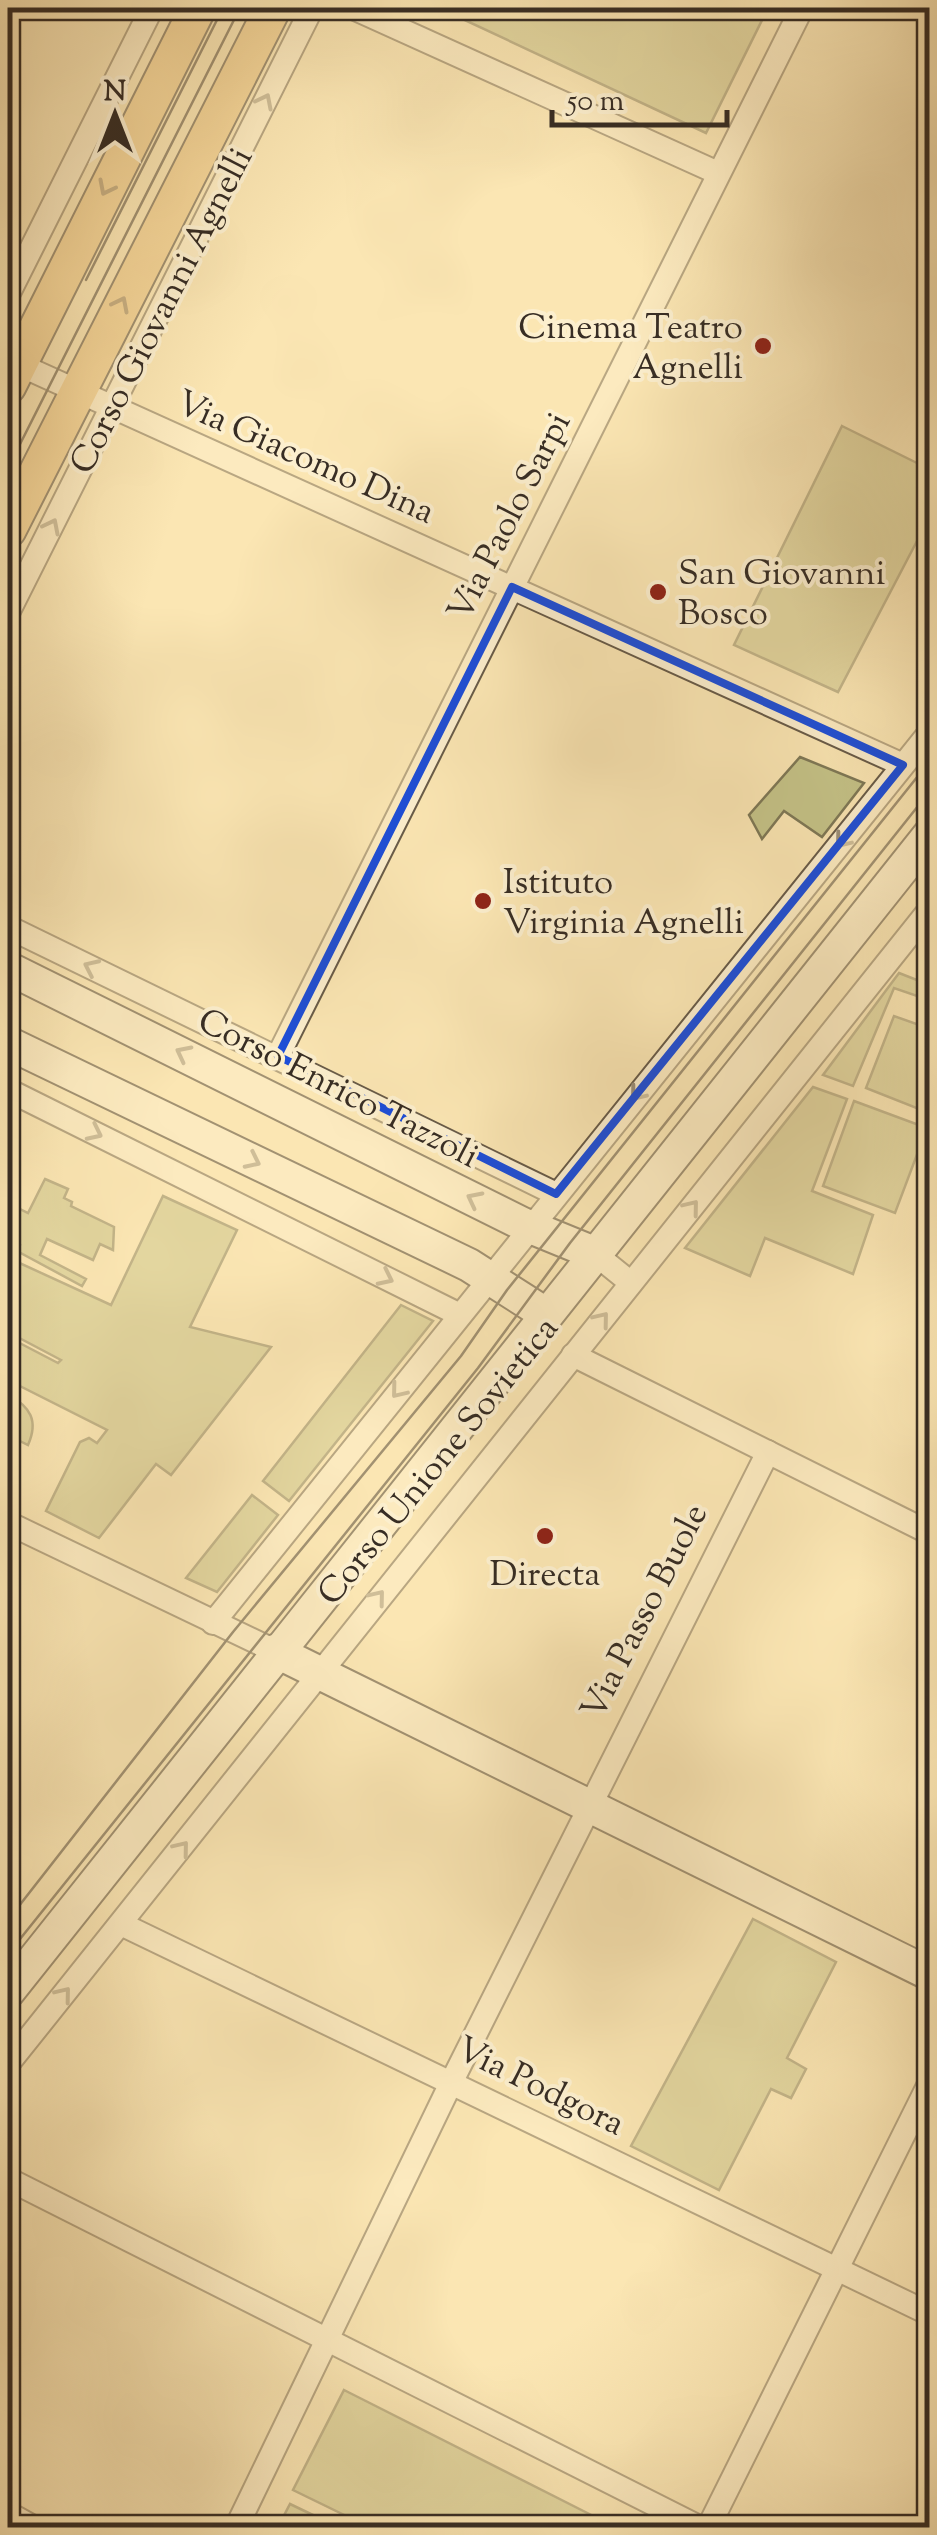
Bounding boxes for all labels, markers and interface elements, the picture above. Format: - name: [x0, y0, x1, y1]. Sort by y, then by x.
- north arrow: [65, 65, 165, 165]
- scale bar: [552, 65, 727, 127]
- text: N: [104, 73, 126, 113]
- text: 50 m: [565, 81, 625, 124]
- one-way arrow: [253, 93, 272, 111]
- street label: Corso Giovanni Agnelli: [59, 139, 268, 484]
- one-way arrow: [98, 178, 118, 196]
- one-way arrow: [109, 296, 129, 314]
- place label: Cinema Teatro Agnelli: [518, 304, 743, 395]
- marker: Cinema Teatro Agnelli: [752, 335, 774, 357]
- street label: Via Giacomo Dina: [167, 379, 442, 539]
- street label: Via Paolo Sarpi: [437, 404, 586, 631]
- one-way arrow: [40, 518, 60, 536]
- place label: San Giovanni Bosco: [678, 550, 885, 641]
- marker: San Giovanni Bosco: [647, 581, 669, 603]
- one-way arrow: [836, 830, 854, 848]
- place label: Istituto Virginia Agnelli: [503, 859, 744, 950]
- marker: Istituto Virginia Agnelli: [472, 890, 494, 912]
- one-way arrow: [83, 959, 101, 979]
- street label: Corso Enrico Tazzoli: [188, 997, 487, 1183]
- one-way arrow: [175, 1046, 193, 1066]
- one-way arrow: [631, 1082, 649, 1100]
- one-way arrow: [84, 1121, 102, 1140]
- one-way arrow: [243, 1149, 261, 1169]
- one-way arrow: [466, 1192, 484, 1211]
- one-way arrow: [680, 1200, 698, 1218]
- one-way arrow: [376, 1266, 394, 1286]
- street label: Corso Unione Sovietica: [307, 1307, 572, 1618]
- one-way arrow: [590, 1312, 608, 1330]
- one-way arrow: [392, 1380, 410, 1398]
- street label: Via Passo Buole: [570, 1496, 722, 1729]
- marker: Directa: [534, 1525, 556, 1547]
- place label: Directa: [490, 1551, 600, 1602]
- one-way arrow: [366, 1591, 384, 1609]
- one-way arrow: [170, 1841, 188, 1859]
- one-way arrow: [52, 1987, 70, 2005]
- street label: Via Podgora: [447, 2025, 632, 2151]

